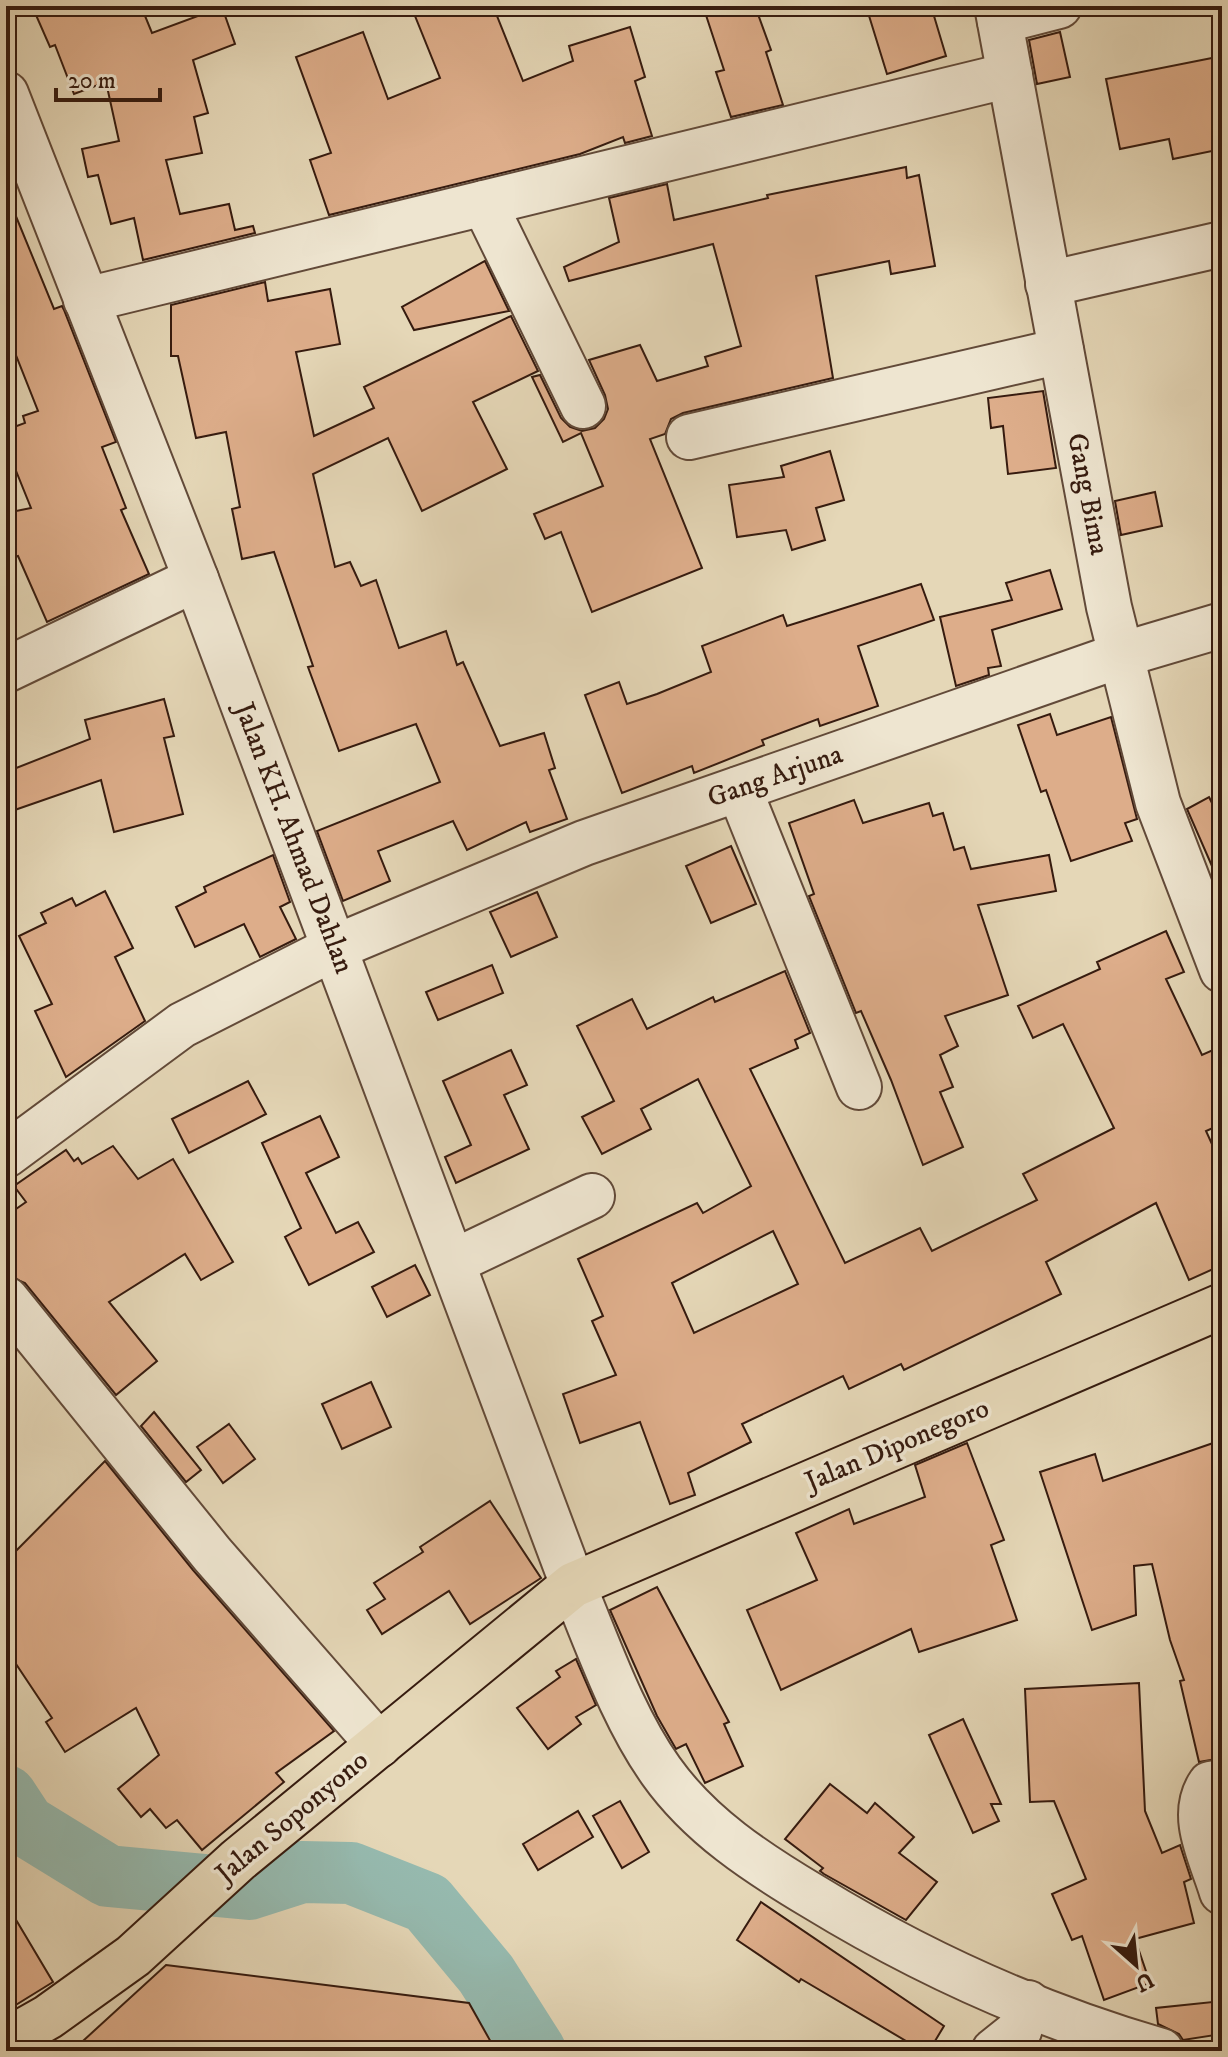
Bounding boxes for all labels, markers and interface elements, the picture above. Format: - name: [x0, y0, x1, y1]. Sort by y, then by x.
- scale bar: [56, 52, 160, 102]
- text: 20 m: [68, 66, 116, 96]
- street label: Gang Bima: [1059, 430, 1117, 558]
- street label: Jalan KH. Ahmad Dahlan: [225, 695, 362, 979]
- street label: Gang Arjuna: [703, 737, 847, 815]
- street label: Jalan Diponegoro: [797, 1391, 994, 1501]
- street label: Jalan Soponyono: [206, 1743, 376, 1893]
- north arrow: [1096, 1925, 1176, 2005]
- text: U: [1131, 1966, 1158, 1997]

